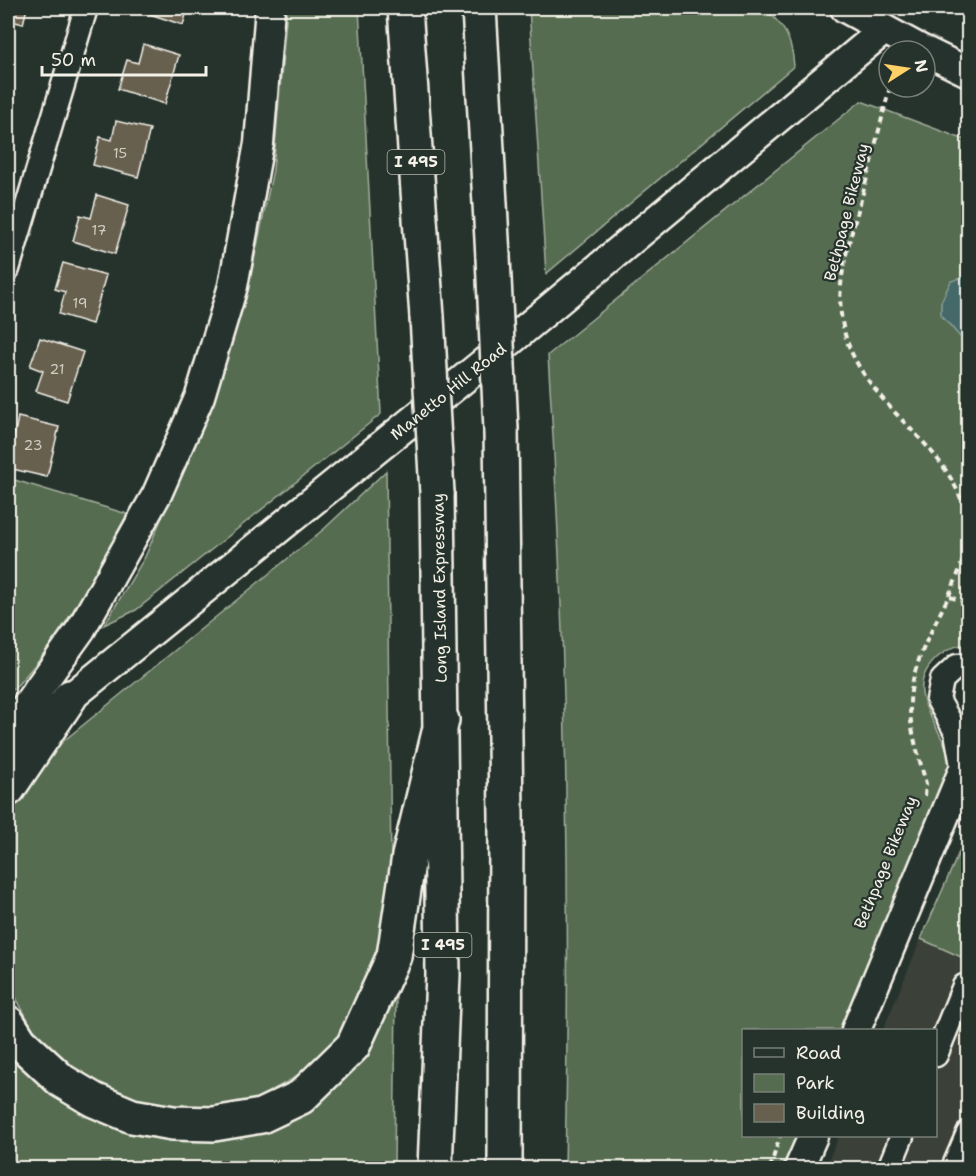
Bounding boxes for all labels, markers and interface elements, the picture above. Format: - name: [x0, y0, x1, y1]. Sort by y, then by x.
- scale bar: [42, 39, 206, 77]
- north arrow: [877, 39, 937, 99]
- text: 50 m: [51, 48, 96, 72]
- text: N: [910, 58, 933, 74]
- street label: Bethpage Bikeway: [819, 141, 874, 283]
- house number: 15: [113, 144, 127, 162]
- road number: I 495: [388, 150, 444, 174]
- house number: 17: [92, 221, 106, 239]
- house number: 19: [72, 294, 88, 312]
- street label: Manetto Hill Road: [386, 338, 511, 445]
- house number: 21: [50, 360, 64, 378]
- house number: 23: [24, 436, 42, 454]
- street label: Long Island Expressway: [427, 493, 452, 683]
- street label: Bethpage Bikeway: [849, 793, 922, 932]
- road number: I 495: [414, 933, 472, 957]
- legend: [742, 1029, 937, 1137]
- text: Road: [796, 1041, 841, 1065]
- text: Park: [796, 1071, 835, 1095]
- text: Building: [796, 1101, 865, 1125]

